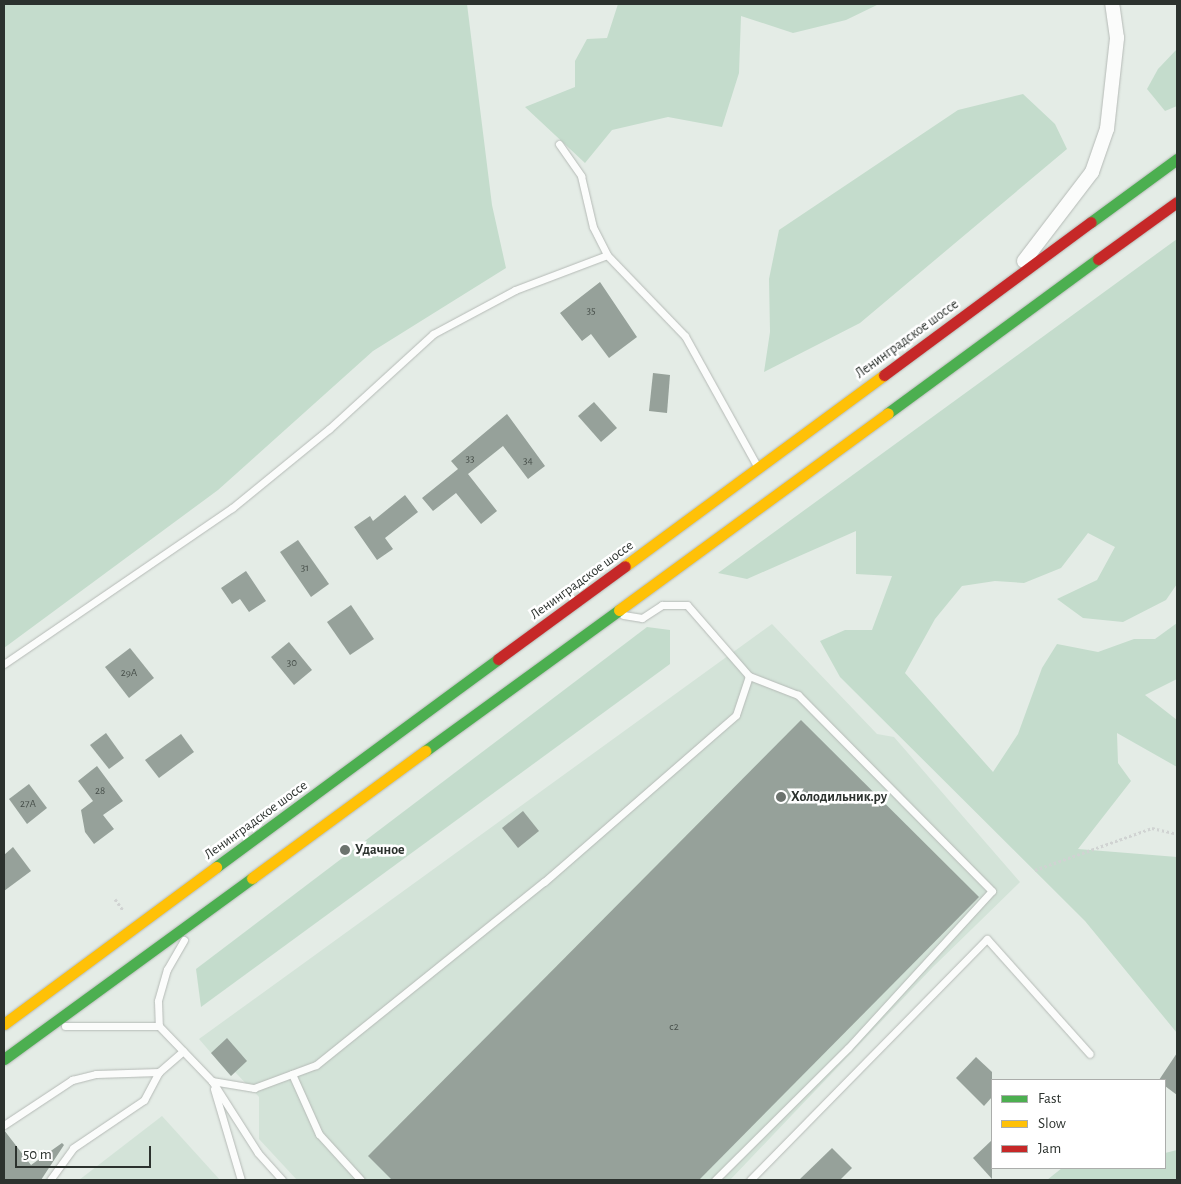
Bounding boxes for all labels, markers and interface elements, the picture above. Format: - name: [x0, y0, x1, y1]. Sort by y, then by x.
- street label: Ленинградское шоссе: [852, 296, 962, 382]
- house number: 35: [586, 304, 596, 318]
- house number: 33: [465, 452, 475, 466]
- house number: 34: [523, 454, 533, 468]
- street label: Ленинградское шоссе: [527, 537, 637, 623]
- house number: 31: [301, 561, 309, 575]
- house number: 30: [287, 656, 297, 670]
- house number: 29А: [121, 666, 137, 680]
- street label: Ленинградское шоссе: [201, 777, 311, 863]
- house number: 28: [95, 784, 105, 798]
- place label: Холодильник.ру: [791, 789, 887, 805]
- marker: Холодильник.ру: [775, 791, 787, 803]
- house number: 27А: [20, 797, 36, 811]
- place label: Удачное: [355, 842, 405, 858]
- marker: Удачное: [339, 844, 351, 856]
- house number: с2: [669, 1020, 679, 1034]
- legend: [991, 1079, 1166, 1169]
- text: Fast: [1038, 1091, 1061, 1106]
- text: Slow: [1038, 1116, 1066, 1131]
- scale bar: [18, 1136, 154, 1168]
- text: Jam: [1038, 1141, 1061, 1156]
- text: 50 m: [23, 1147, 52, 1162]

